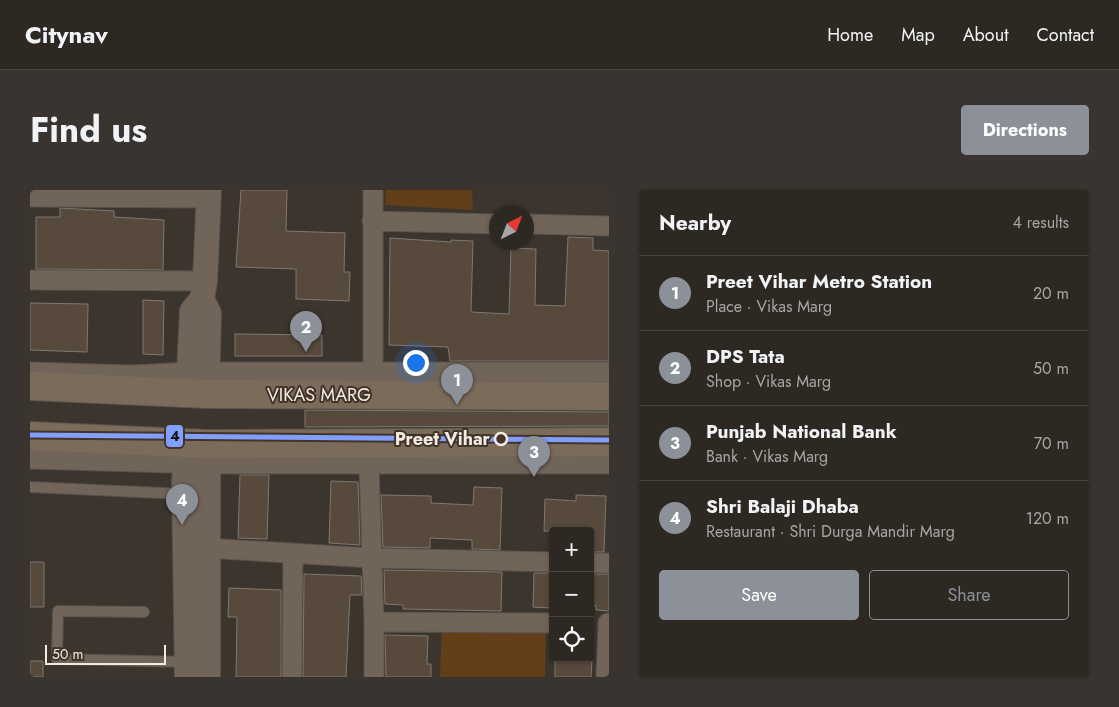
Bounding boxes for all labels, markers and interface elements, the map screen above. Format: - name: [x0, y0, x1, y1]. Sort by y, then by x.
- text: Citynav: [25, 17, 108, 52]
- text: Home: [827, 22, 873, 48]
- text: Map: [901, 22, 935, 48]
- text: About: [963, 22, 1008, 48]
- text: Contact: [1036, 22, 1094, 48]
- text: Find us: [30, 105, 147, 155]
- button: Directions: [961, 105, 1089, 155]
- north arrow: [489, 205, 534, 250]
- text: Nearby: [659, 208, 731, 238]
- text: 4 results: [1013, 211, 1069, 234]
- text: Preet Vihar Metro Station: [706, 268, 932, 295]
- text: 1: [671, 282, 679, 305]
- text: 20 m: [1033, 282, 1069, 305]
- text: Place · Vikas Marg: [706, 295, 832, 318]
- pin: 2: [290, 311, 322, 352]
- text: DPS Tata: [706, 343, 785, 370]
- your location: [403, 350, 429, 376]
- text: 2: [670, 357, 680, 380]
- text: 50 m: [1033, 357, 1069, 380]
- pin: 1: [441, 364, 473, 405]
- text: Shop · Vikas Marg: [706, 370, 831, 393]
- street label: VIKAS MARG: [267, 382, 371, 408]
- text: Punjab National Bank: [706, 418, 897, 445]
- line badge: 4: [165, 424, 184, 448]
- text: 4: [170, 426, 180, 446]
- place label: Preet Vihar: [395, 426, 491, 452]
- marker: Preet Vihar: [494, 432, 508, 446]
- text: 3: [670, 432, 680, 455]
- text: 70 m: [1034, 432, 1069, 455]
- pin: 3: [518, 436, 550, 477]
- text: Bank · Vikas Marg: [706, 445, 828, 468]
- pin: 4: [166, 484, 198, 525]
- text: Shri Balaji Dhaba: [706, 493, 859, 520]
- text: 4: [669, 507, 681, 530]
- text: 120 m: [1026, 507, 1069, 530]
- text: Restaurant · Shri Durga Mandir Marg: [706, 520, 955, 543]
- map controls: [549, 527, 594, 662]
- button: +: [549, 527, 594, 572]
- button: Save: [659, 570, 859, 620]
- button: Share: [869, 570, 1069, 620]
- button: −: [549, 572, 594, 617]
- button: locate: [549, 617, 594, 662]
- scale bar: [45, 642, 166, 665]
- text: 50 m: [52, 644, 83, 664]

